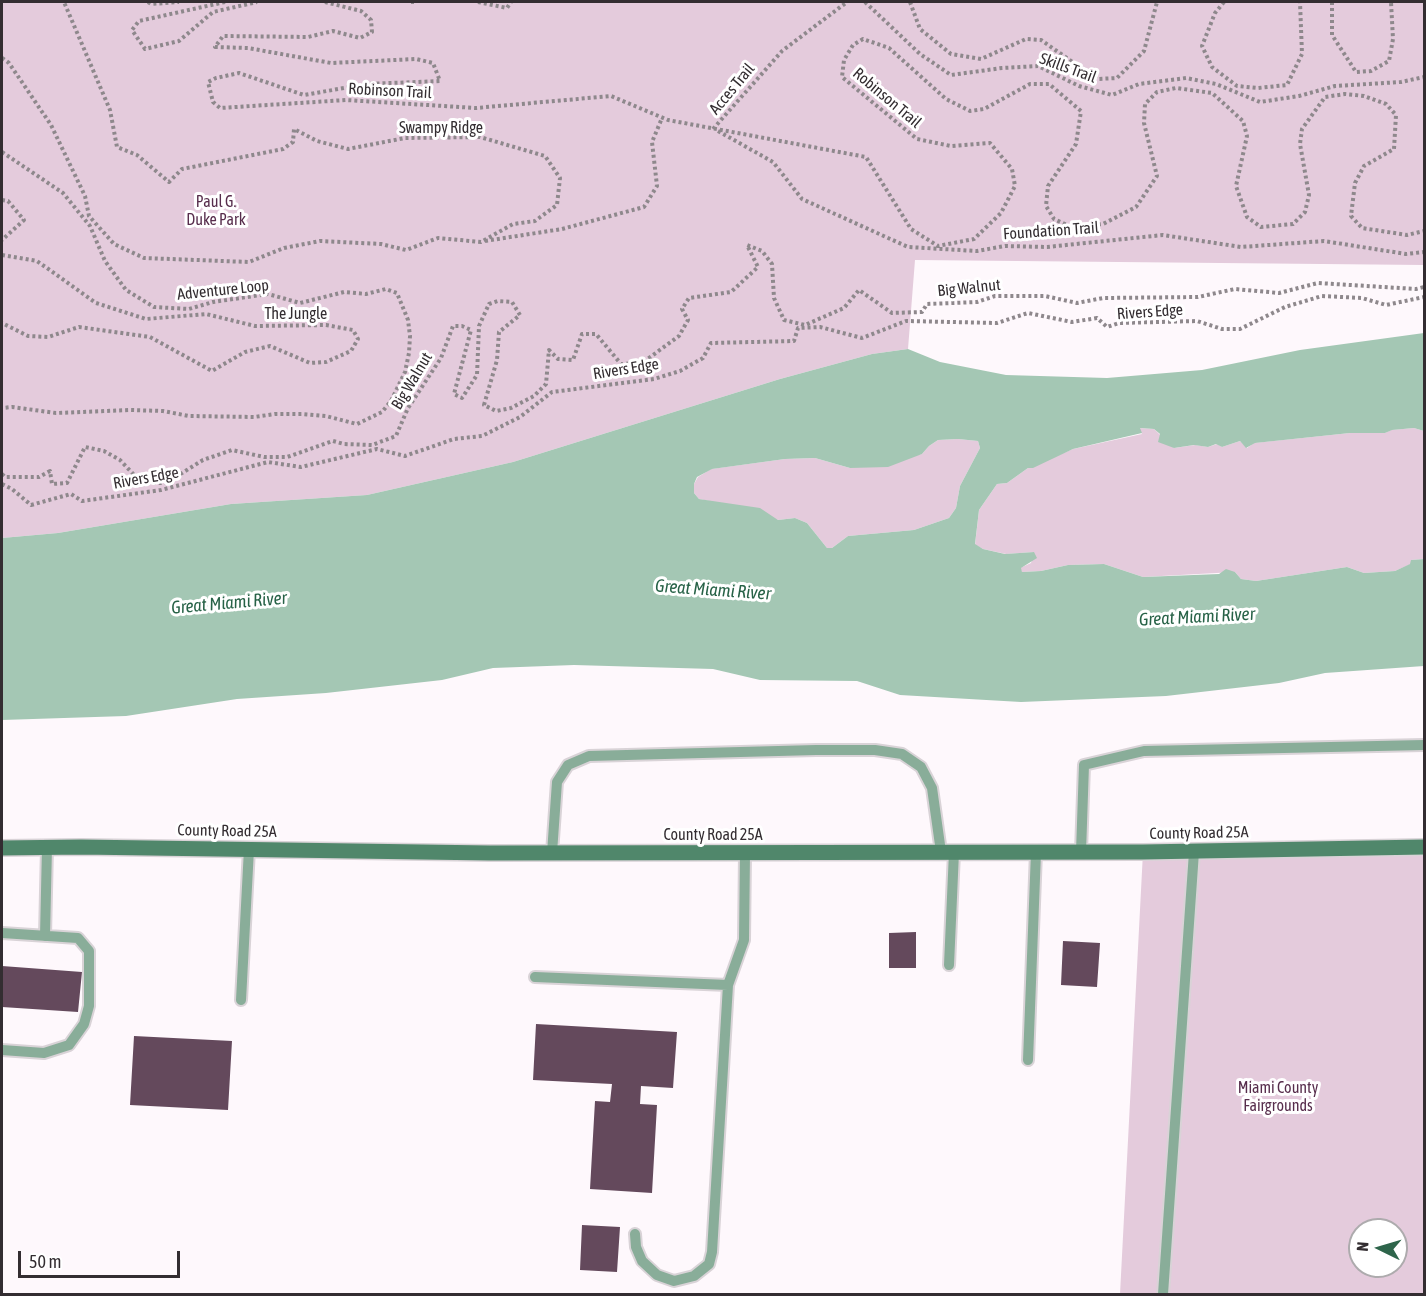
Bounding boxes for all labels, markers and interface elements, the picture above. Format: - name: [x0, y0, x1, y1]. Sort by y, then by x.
- street label: Skills Trail: [1037, 49, 1099, 87]
- street label: Acces Trail: [705, 60, 759, 118]
- street label: Robinson Trail: [849, 64, 925, 132]
- street label: Robinson Trail: [348, 79, 432, 103]
- street label: Swampy Ridge: [399, 118, 483, 138]
- park label: Paul G. Duke Park: [186, 192, 246, 230]
- street label: Foundation Trail: [1003, 218, 1099, 244]
- street label: Big Walnut: [937, 275, 1001, 301]
- street label: Adventure Loop: [176, 276, 270, 304]
- street label: Rivers Edge: [1116, 300, 1184, 324]
- street label: The Jungle: [265, 304, 327, 324]
- street label: Big Walnut: [387, 349, 437, 413]
- street label: Rivers Edge: [592, 354, 660, 384]
- street label: Rivers Edge: [112, 463, 180, 493]
- water label: Great Miami River: [654, 575, 772, 605]
- water label: Great Miami River: [170, 587, 288, 619]
- water label: Great Miami River: [1138, 603, 1256, 631]
- street label: County Road 25A: [177, 821, 277, 841]
- street label: County Road 25A: [1149, 823, 1249, 843]
- street label: County Road 25A: [663, 825, 763, 845]
- park label: Miami County Fairgrounds: [1238, 1078, 1318, 1116]
- north arrow: [1348, 1218, 1408, 1278]
- scale bar: [21, 1239, 183, 1277]
- text: N: [1353, 1241, 1371, 1252]
- text: 50 m: [29, 1251, 61, 1272]

